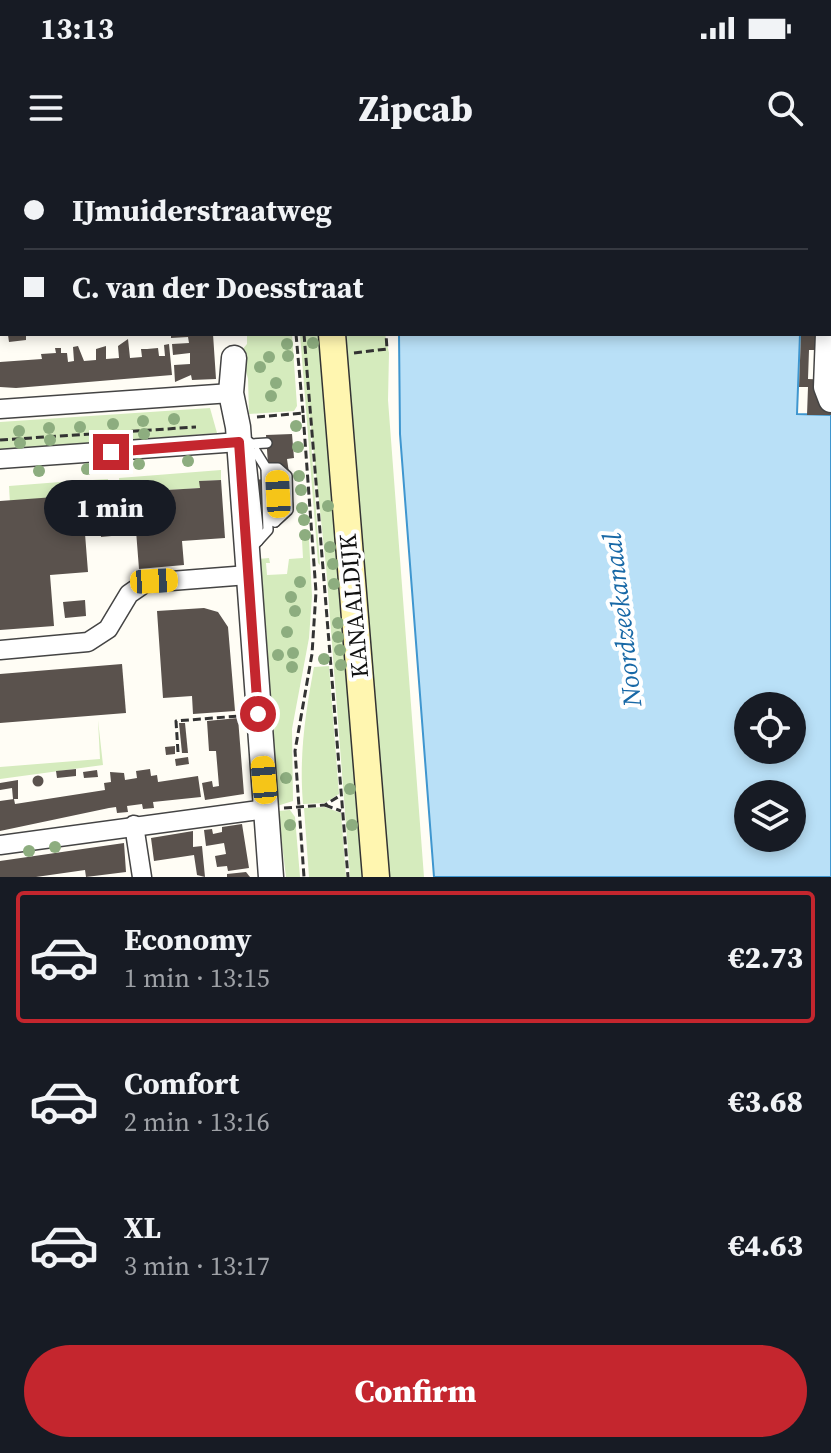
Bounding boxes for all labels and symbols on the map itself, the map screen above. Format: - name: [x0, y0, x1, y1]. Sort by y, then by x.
- route end: [93, 434, 129, 470]
- car: [265, 469, 291, 519]
- callout: 1 min: [45, 480, 177, 536]
- water label: Noordzeekanaal: [593, 531, 651, 710]
- street label: KANAALDIJK: [331, 533, 376, 679]
- car: [129, 568, 179, 594]
- route start: [240, 696, 276, 732]
- car: [250, 755, 278, 805]

